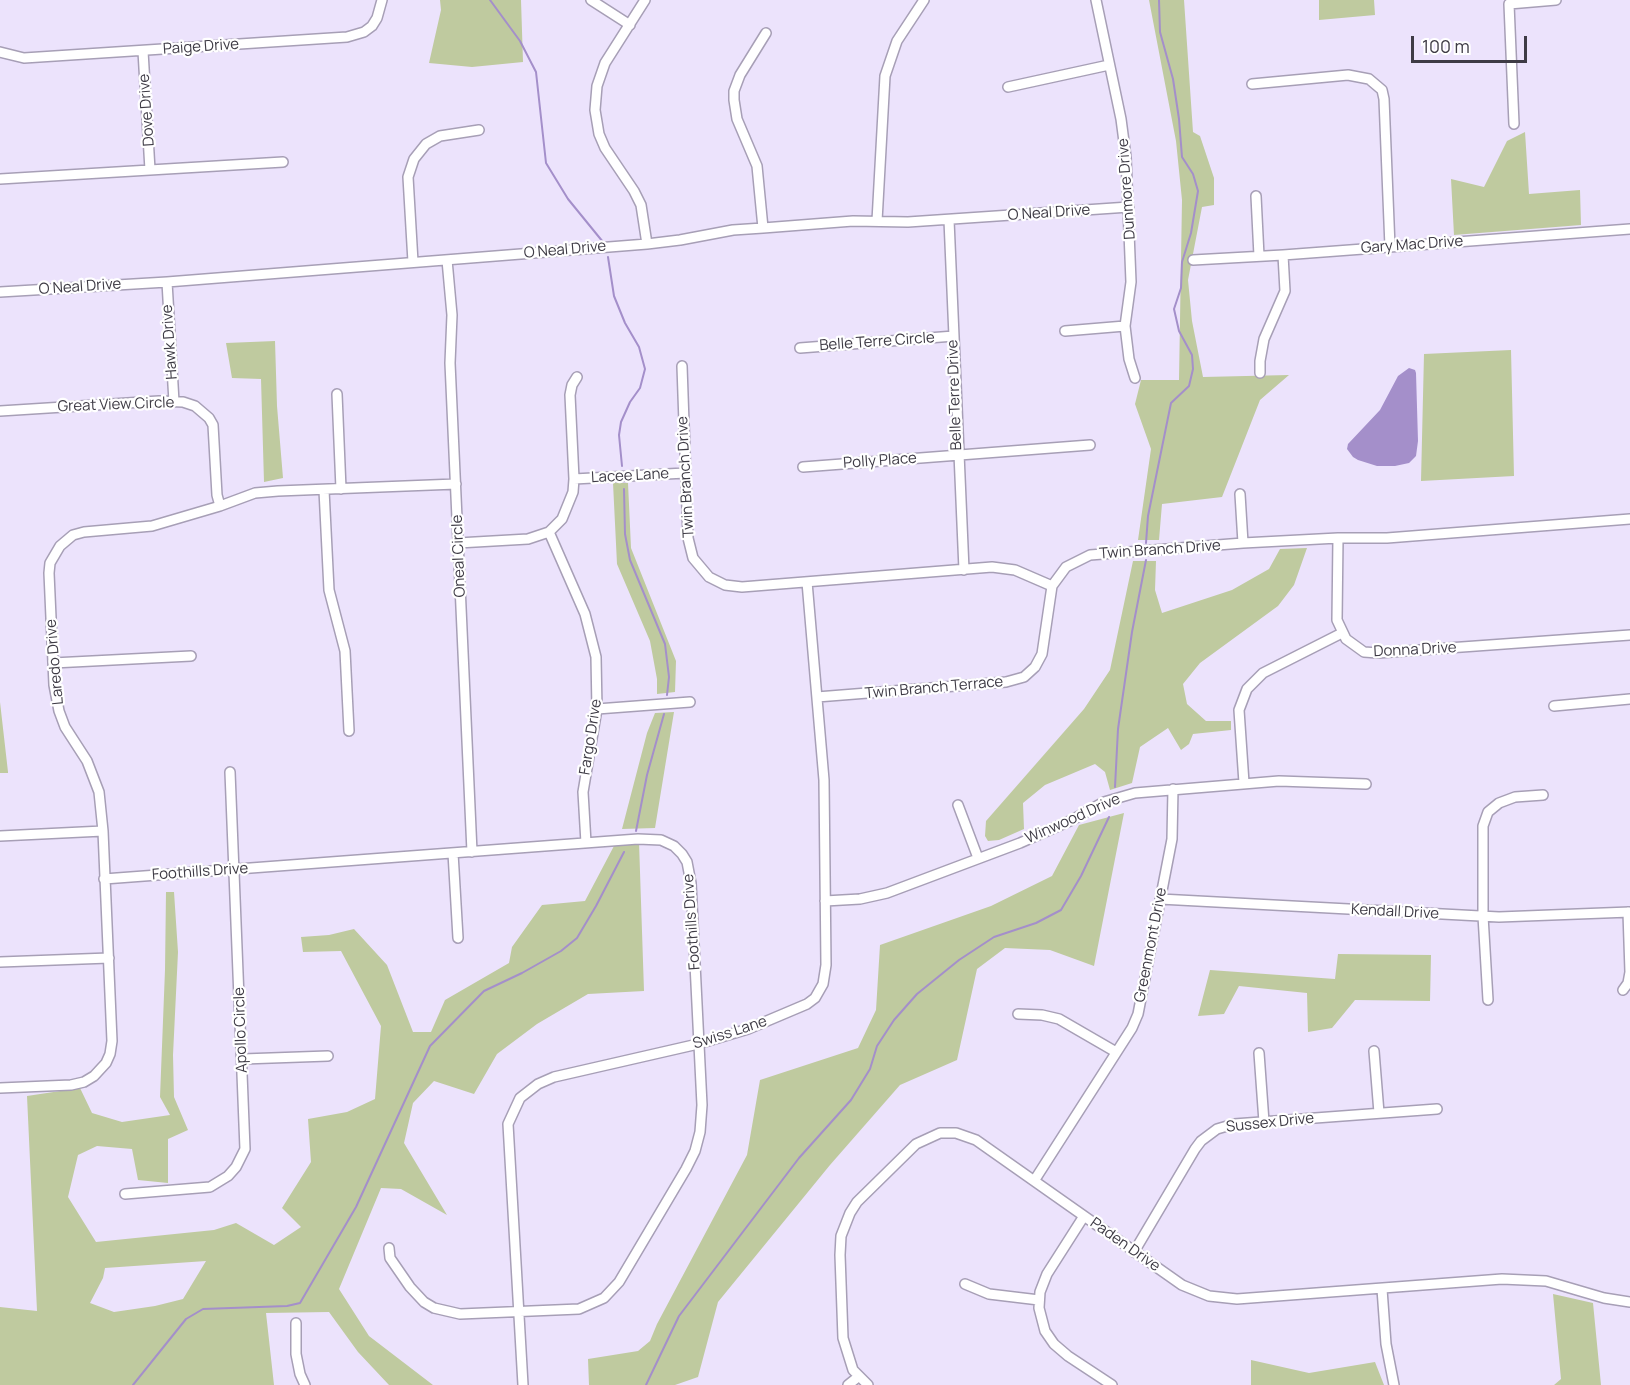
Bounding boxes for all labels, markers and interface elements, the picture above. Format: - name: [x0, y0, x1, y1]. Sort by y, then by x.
- scale bar: [1414, 24, 1530, 62]
- text: 100 m: [1422, 34, 1470, 58]
- street label: Paige Drive: [162, 35, 240, 59]
- street label: Dove Drive: [135, 73, 159, 147]
- street label: Dunmore Drive: [1114, 138, 1140, 240]
- street label: O Neal Drive: [1007, 201, 1091, 225]
- street label: Gary Mac Drive: [1360, 232, 1464, 258]
- street label: O Neal Drive: [523, 237, 607, 263]
- street label: O Neal Drive: [38, 275, 122, 299]
- street label: Hawk Drive: [158, 304, 182, 380]
- street label: Belle Terre Circle: [819, 329, 935, 355]
- street label: Belle Terre Drive: [944, 339, 966, 451]
- street label: Great View Circle: [57, 394, 175, 416]
- street label: Twin Branch Drive: [674, 416, 698, 538]
- street label: Polly Place: [843, 449, 917, 473]
- street label: Lacee Lane: [590, 465, 670, 487]
- street label: Oneal Circle: [449, 514, 469, 598]
- street label: Twin Branch Drive: [1099, 537, 1221, 563]
- street label: Laredo Drive: [42, 618, 68, 706]
- street label: Donna Drive: [1373, 639, 1457, 661]
- street label: Twin Branch Terrace: [864, 673, 1004, 703]
- street label: Fargo Drive: [576, 698, 606, 776]
- street label: Winwood Drive: [1023, 790, 1123, 848]
- street label: Foothills Drive: [151, 860, 249, 884]
- street label: Foothills Drive: [680, 873, 704, 971]
- street label: Greenmont Drive: [1131, 886, 1171, 1004]
- street label: Kendall Drive: [1351, 901, 1439, 923]
- street label: Apollo Circle: [231, 987, 251, 1073]
- street label: Swiss Lane: [691, 1013, 769, 1053]
- street label: Sussex Drive: [1225, 1109, 1315, 1137]
- street label: Paden Drive: [1086, 1214, 1164, 1276]

